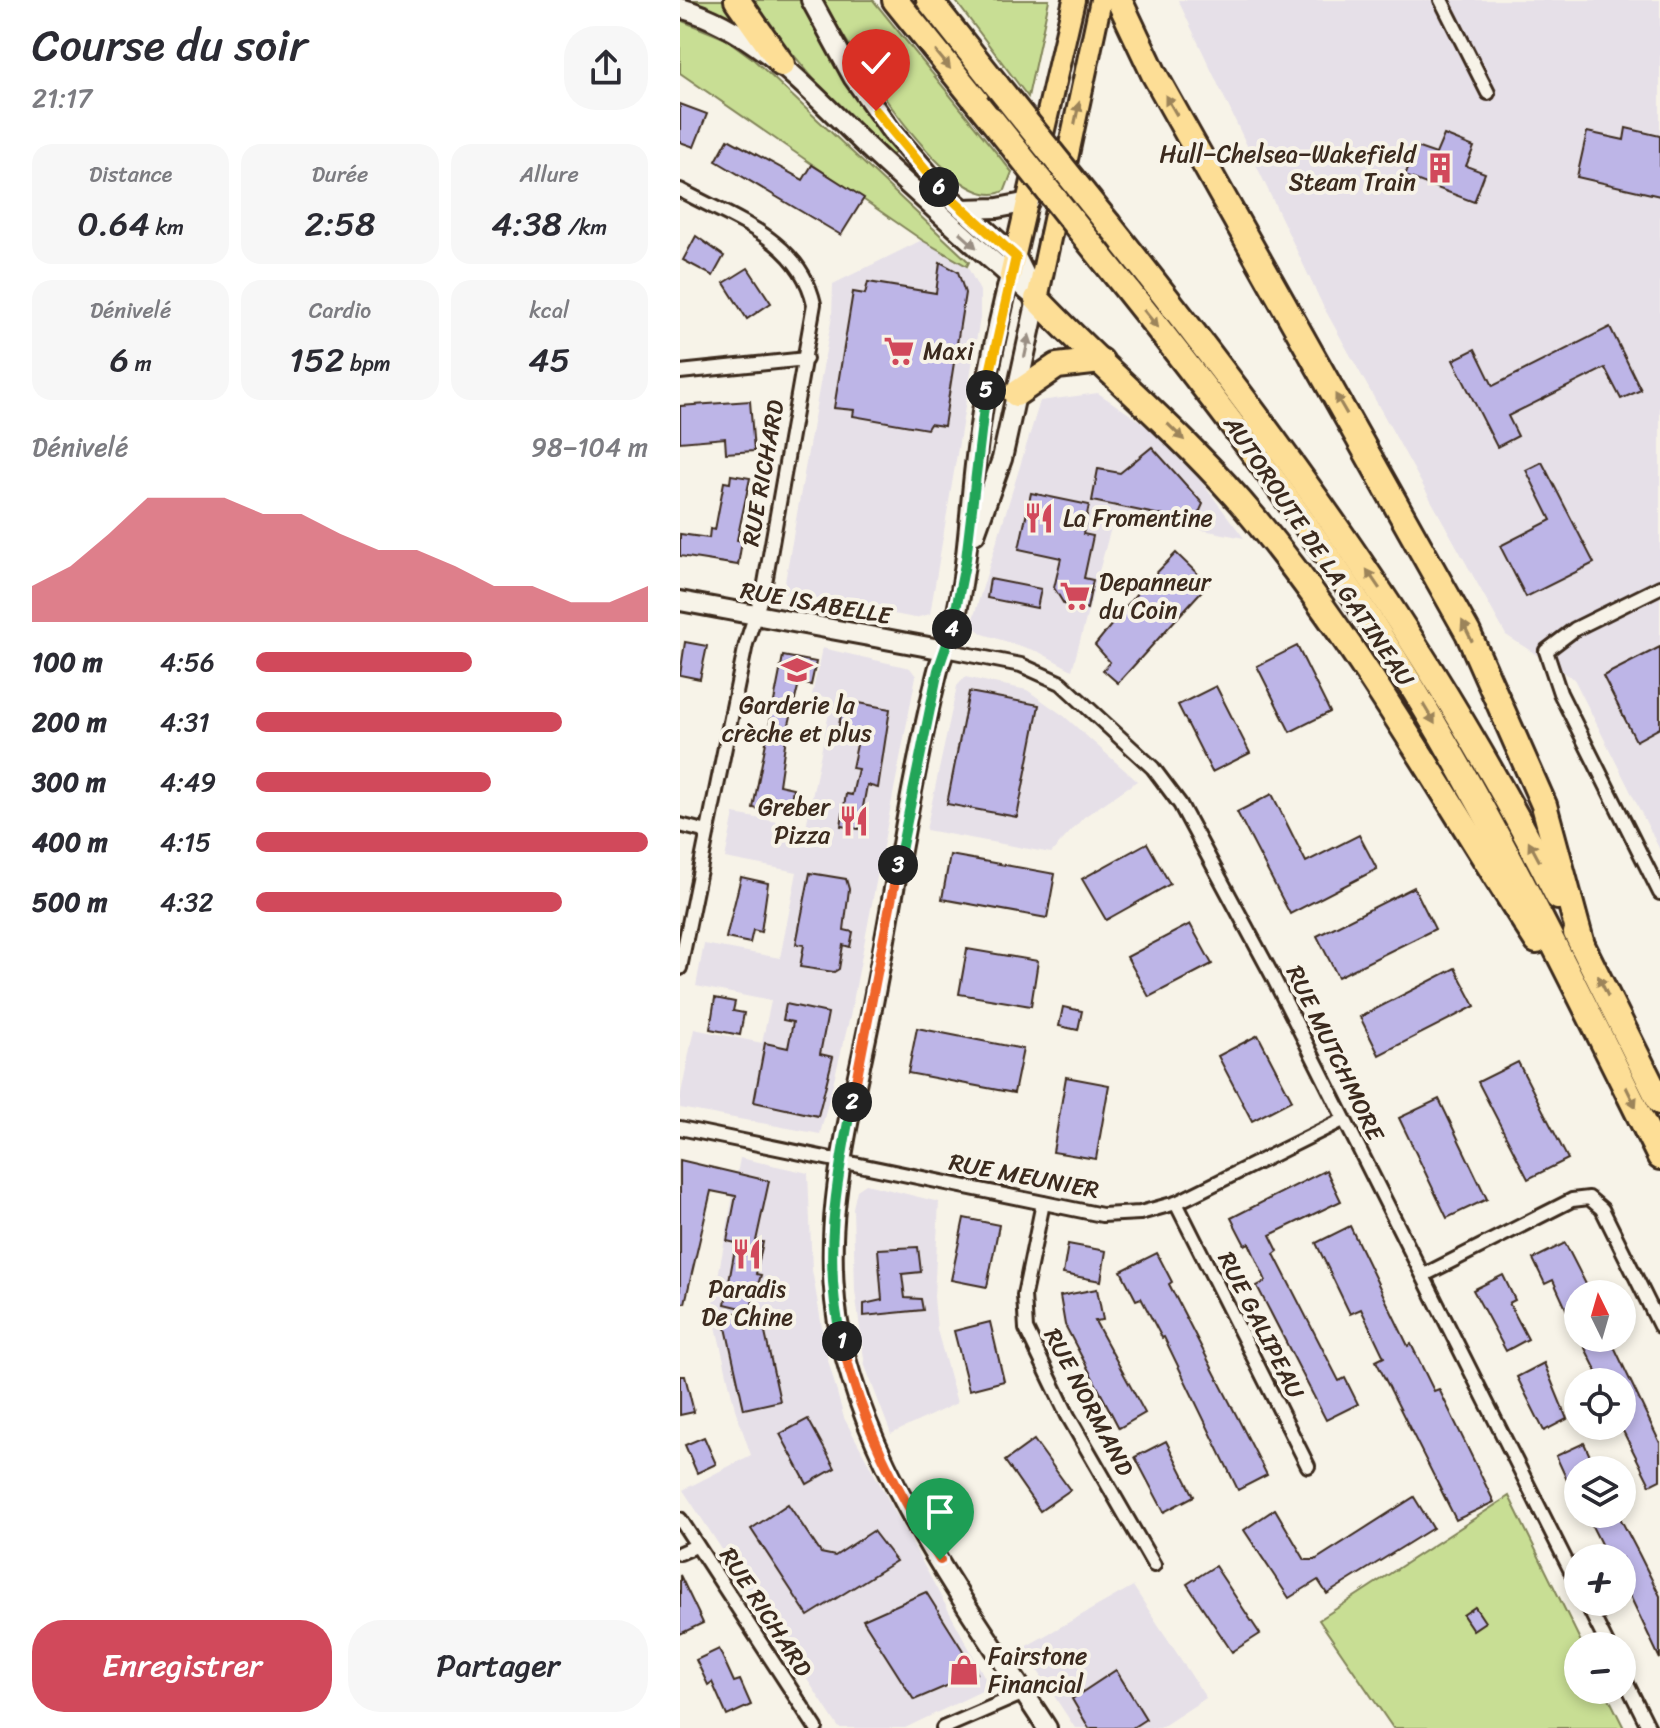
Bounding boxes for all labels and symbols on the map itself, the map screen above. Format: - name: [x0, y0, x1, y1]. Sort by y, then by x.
- pin: [842, 29, 910, 111]
- one-way arrow: [934, 49, 951, 69]
- one-way arrow: [1164, 93, 1178, 116]
- one-way arrow: [1071, 100, 1084, 125]
- place label: Hull–Chelsea–Wakefield Steam Train: [1159, 133, 1417, 203]
- building icon: Hull–Chelsea–Wakefield Steam Train: [1423, 151, 1457, 185]
- pin: 6: [919, 167, 959, 207]
- one-way arrow: [958, 230, 977, 248]
- one-way arrow: [1142, 308, 1159, 328]
- place label: Maxi: [923, 330, 975, 372]
- supermarket icon: Maxi: [882, 334, 916, 368]
- one-way arrow: [1021, 334, 1034, 359]
- pin: 5: [966, 370, 1006, 410]
- one-way arrow: [1334, 393, 1348, 415]
- street label: RUE RICHARD: [729, 396, 797, 550]
- street label: AUTOROUTE DE LA GATINEAU: [1212, 406, 1426, 696]
- one-way arrow: [1166, 422, 1185, 440]
- place label: La Fromentine: [1063, 497, 1213, 539]
- restaurant icon: La Fromentine: [1022, 501, 1056, 535]
- place label: Depanneur du Coin: [1099, 561, 1213, 631]
- one-way arrow: [1366, 568, 1381, 590]
- street label: RUE ISABELLE: [737, 569, 896, 637]
- supermarket icon: Depanneur du Coin: [1058, 579, 1092, 613]
- pin: 4: [932, 609, 972, 649]
- one-way arrow: [1460, 620, 1474, 643]
- school or university icon: Garderie la crèche et plus: [780, 653, 814, 687]
- place label: Garderie la crèche et plus: [722, 684, 872, 754]
- one-way arrow: [1421, 703, 1435, 725]
- place label: Greber Pizza: [758, 786, 831, 856]
- restaurant icon: Greber Pizza: [837, 804, 871, 838]
- one-way arrow: [1528, 839, 1541, 862]
- pin: 3: [878, 845, 918, 885]
- street label: RUE MUTCHMORE: [1274, 958, 1397, 1150]
- one-way arrow: [1596, 975, 1609, 998]
- pin: 2: [832, 1082, 872, 1122]
- one-way arrow: [1624, 1086, 1637, 1109]
- street label: RUE MEUNIER: [945, 1141, 1103, 1211]
- restaurant icon: Paradis De Chine: [730, 1237, 764, 1271]
- street label: RUE GALIPEAU: [1206, 1244, 1317, 1407]
- place label: Paradis De Chine: [701, 1268, 793, 1338]
- north arrow: [1564, 1280, 1636, 1352]
- street label: RUE NORMAND: [1032, 1320, 1146, 1484]
- pin: 1: [822, 1321, 862, 1361]
- pin: [906, 1478, 974, 1560]
- street label: RUE RICHARD: [708, 1539, 824, 1685]
- place label: Fairstone Financial: [988, 1635, 1087, 1705]
- shop icon: Fairstone Financial: [947, 1653, 981, 1687]

